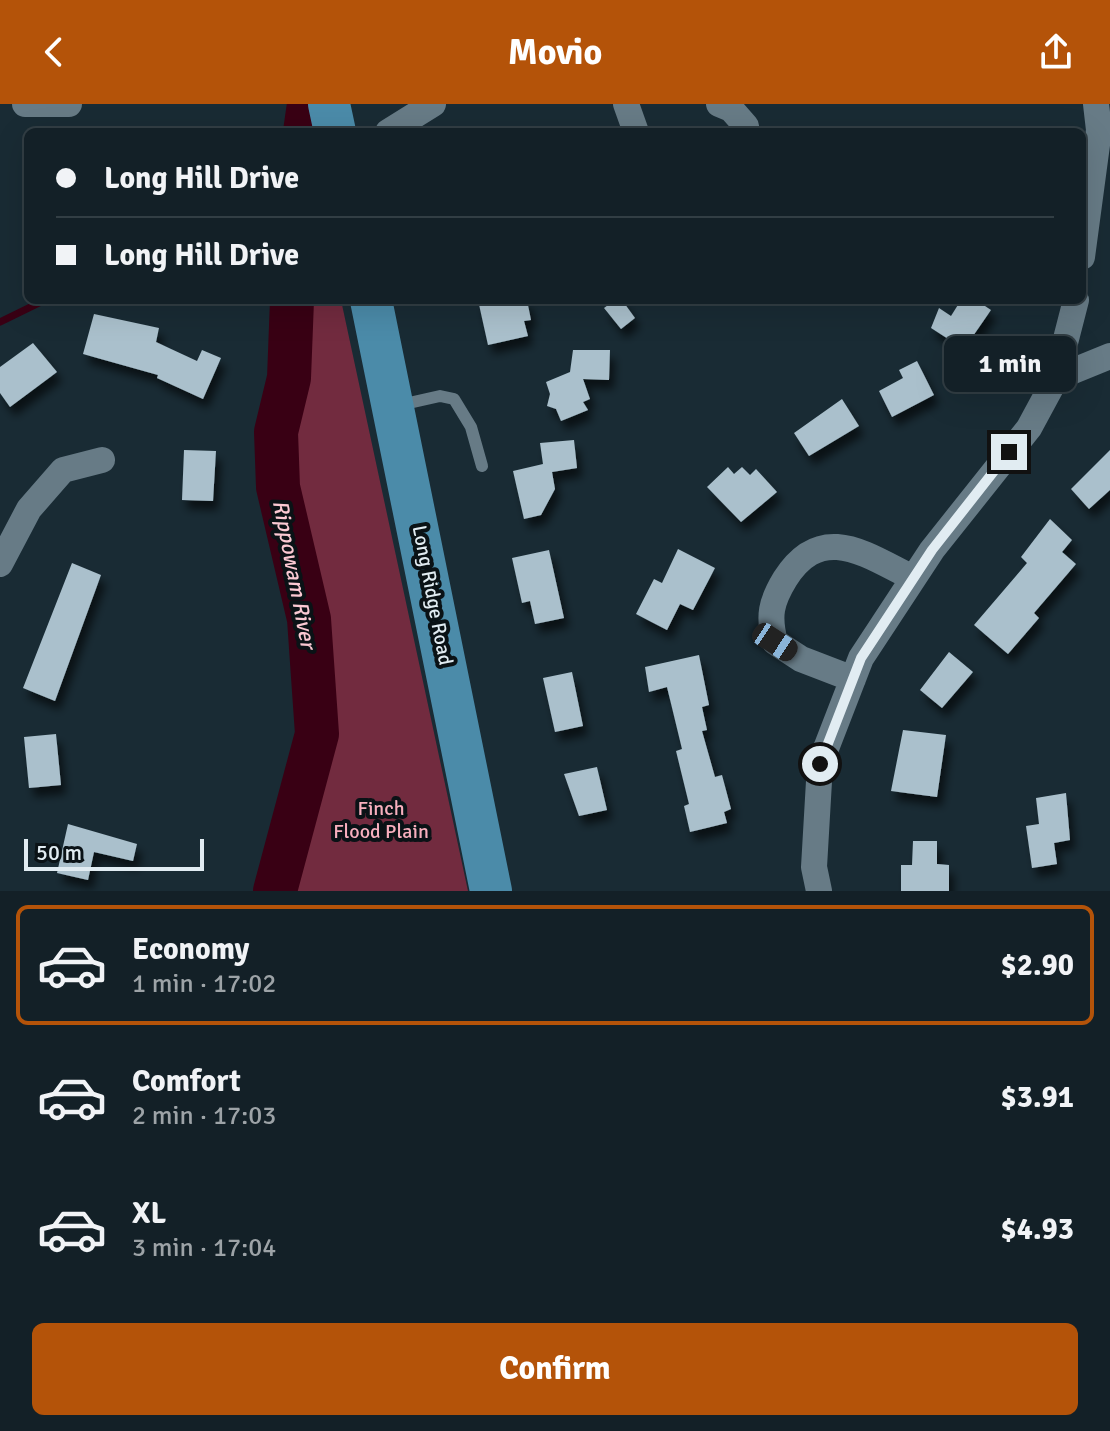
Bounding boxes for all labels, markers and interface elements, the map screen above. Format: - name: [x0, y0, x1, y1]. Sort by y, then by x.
- icon: back: [32, 30, 76, 74]
- text: Movio: [508, 30, 602, 75]
- icon: share: [1034, 30, 1078, 74]
- text: Long Hill Drive: [104, 160, 299, 197]
- text: Long Hill Drive: [104, 237, 299, 274]
- callout: 1 min: [943, 336, 1075, 392]
- text: 1 min: [979, 348, 1041, 380]
- route end: [991, 434, 1027, 470]
- water label: Rippowam River: [267, 498, 323, 653]
- street label: Long Ridge Road: [407, 523, 458, 667]
- car: [748, 619, 802, 665]
- route start: [802, 746, 838, 782]
- park label: Finch Flood Plain: [333, 796, 429, 844]
- scale bar: [24, 835, 204, 871]
- text: 50 m: [36, 839, 82, 866]
- icon: car: [36, 929, 108, 1001]
- text: Economy: [132, 931, 249, 968]
- text: $2.90: [1001, 947, 1074, 984]
- text: 1 min · 17:02: [132, 968, 276, 1000]
- icon: car: [36, 1061, 108, 1133]
- text: Comfort: [132, 1063, 241, 1100]
- text: $3.91: [1001, 1079, 1074, 1116]
- text: 2 min · 17:03: [132, 1100, 276, 1132]
- icon: car: [36, 1193, 108, 1265]
- text: XL: [132, 1195, 166, 1232]
- text: $4.93: [1001, 1211, 1074, 1248]
- text: 3 min · 17:04: [132, 1232, 276, 1264]
- button: Confirm: [32, 1323, 1078, 1415]

